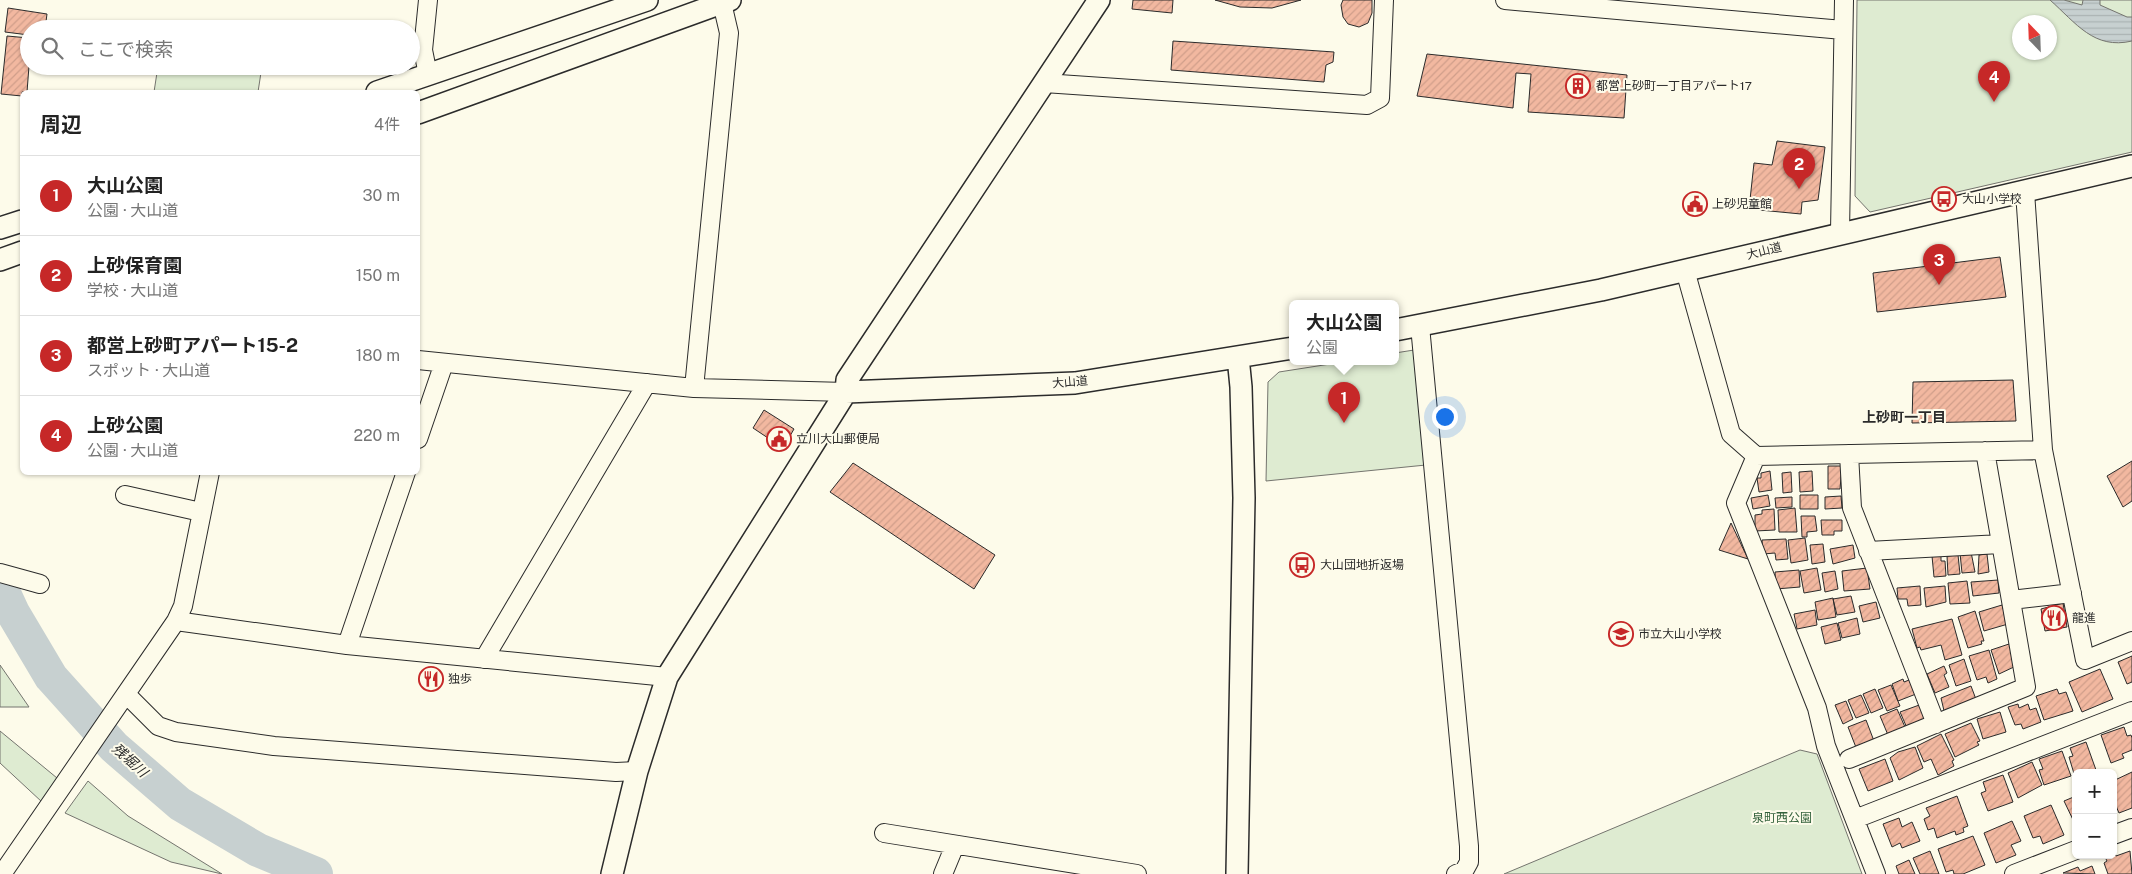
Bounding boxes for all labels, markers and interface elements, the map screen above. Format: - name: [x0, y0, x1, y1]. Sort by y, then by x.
- north arrow: [2012, 15, 2057, 60]
- search box: [20, 20, 420, 75]
- icon: search: [38, 34, 66, 62]
- text: ここで検索: [78, 38, 173, 60]
- pin: 4: [1978, 61, 2010, 102]
- building icon: 都営上砂町一丁目アパート17: [1565, 73, 1591, 99]
- place label: 都営上砂町一丁目アパート17: [1596, 79, 1752, 93]
- text: 周辺: [40, 112, 82, 137]
- text: 4件: [374, 115, 400, 134]
- pin: 2: [1783, 148, 1815, 189]
- text: 大山公園: [87, 174, 163, 196]
- text: 1: [53, 186, 59, 205]
- text: 30 m: [363, 186, 400, 205]
- bus stop icon: 大山小学校: [1931, 186, 1957, 212]
- public building icon: 上砂児童館: [1682, 191, 1708, 217]
- place label: 大山小学校: [1962, 192, 2022, 206]
- place label: 上砂児童館: [1712, 197, 1772, 211]
- text: 公園 · 大山道: [87, 201, 178, 220]
- street label: 大山道: [1745, 240, 1783, 262]
- pin: 3: [1923, 244, 1955, 285]
- text: 上砂保育園: [87, 254, 182, 276]
- text: 2: [51, 266, 61, 285]
- text: 150 m: [356, 266, 400, 285]
- text: 学校 · 大山道: [87, 281, 178, 300]
- popup: [1289, 300, 1399, 365]
- text: 大山公園: [1306, 311, 1382, 333]
- text: 都営上砂町アパート15-2: [87, 334, 298, 356]
- text: 公園: [1306, 338, 1338, 357]
- text: 3: [51, 346, 61, 365]
- text: 180 m: [356, 346, 400, 365]
- text: スポット · 大山道: [87, 361, 210, 380]
- street label: 大山道: [1051, 373, 1089, 391]
- pin: 1: [1328, 382, 1360, 423]
- your location: [1432, 404, 1458, 430]
- district label: 上砂町一丁目: [1862, 409, 1946, 425]
- text: 上砂公園: [87, 414, 163, 436]
- text: 4: [51, 426, 61, 445]
- text: 220 m: [353, 426, 400, 445]
- public building icon: 立川大山郵便局: [766, 426, 792, 452]
- place label: 立川大山郵便局: [796, 432, 880, 446]
- text: 公園 · 大山道: [87, 441, 178, 460]
- bus stop icon: 大山団地折返場: [1289, 552, 1315, 578]
- place label: 大山団地折返場: [1320, 558, 1404, 572]
- restaurant icon: 龍進: [2041, 605, 2067, 631]
- place label: 龍進: [2072, 611, 2096, 625]
- school or university icon: 市立大山小学校: [1608, 621, 1634, 647]
- place label: 市立大山小学校: [1638, 627, 1722, 641]
- restaurant icon: 独歩: [418, 666, 444, 692]
- place label: 独歩: [448, 672, 472, 686]
- water label: 残堀川: [109, 740, 152, 781]
- map controls: [2072, 769, 2117, 859]
- button: +: [2072, 769, 2117, 814]
- park label: 泉町西公園: [1752, 811, 1812, 825]
- button: −: [2072, 814, 2117, 859]

